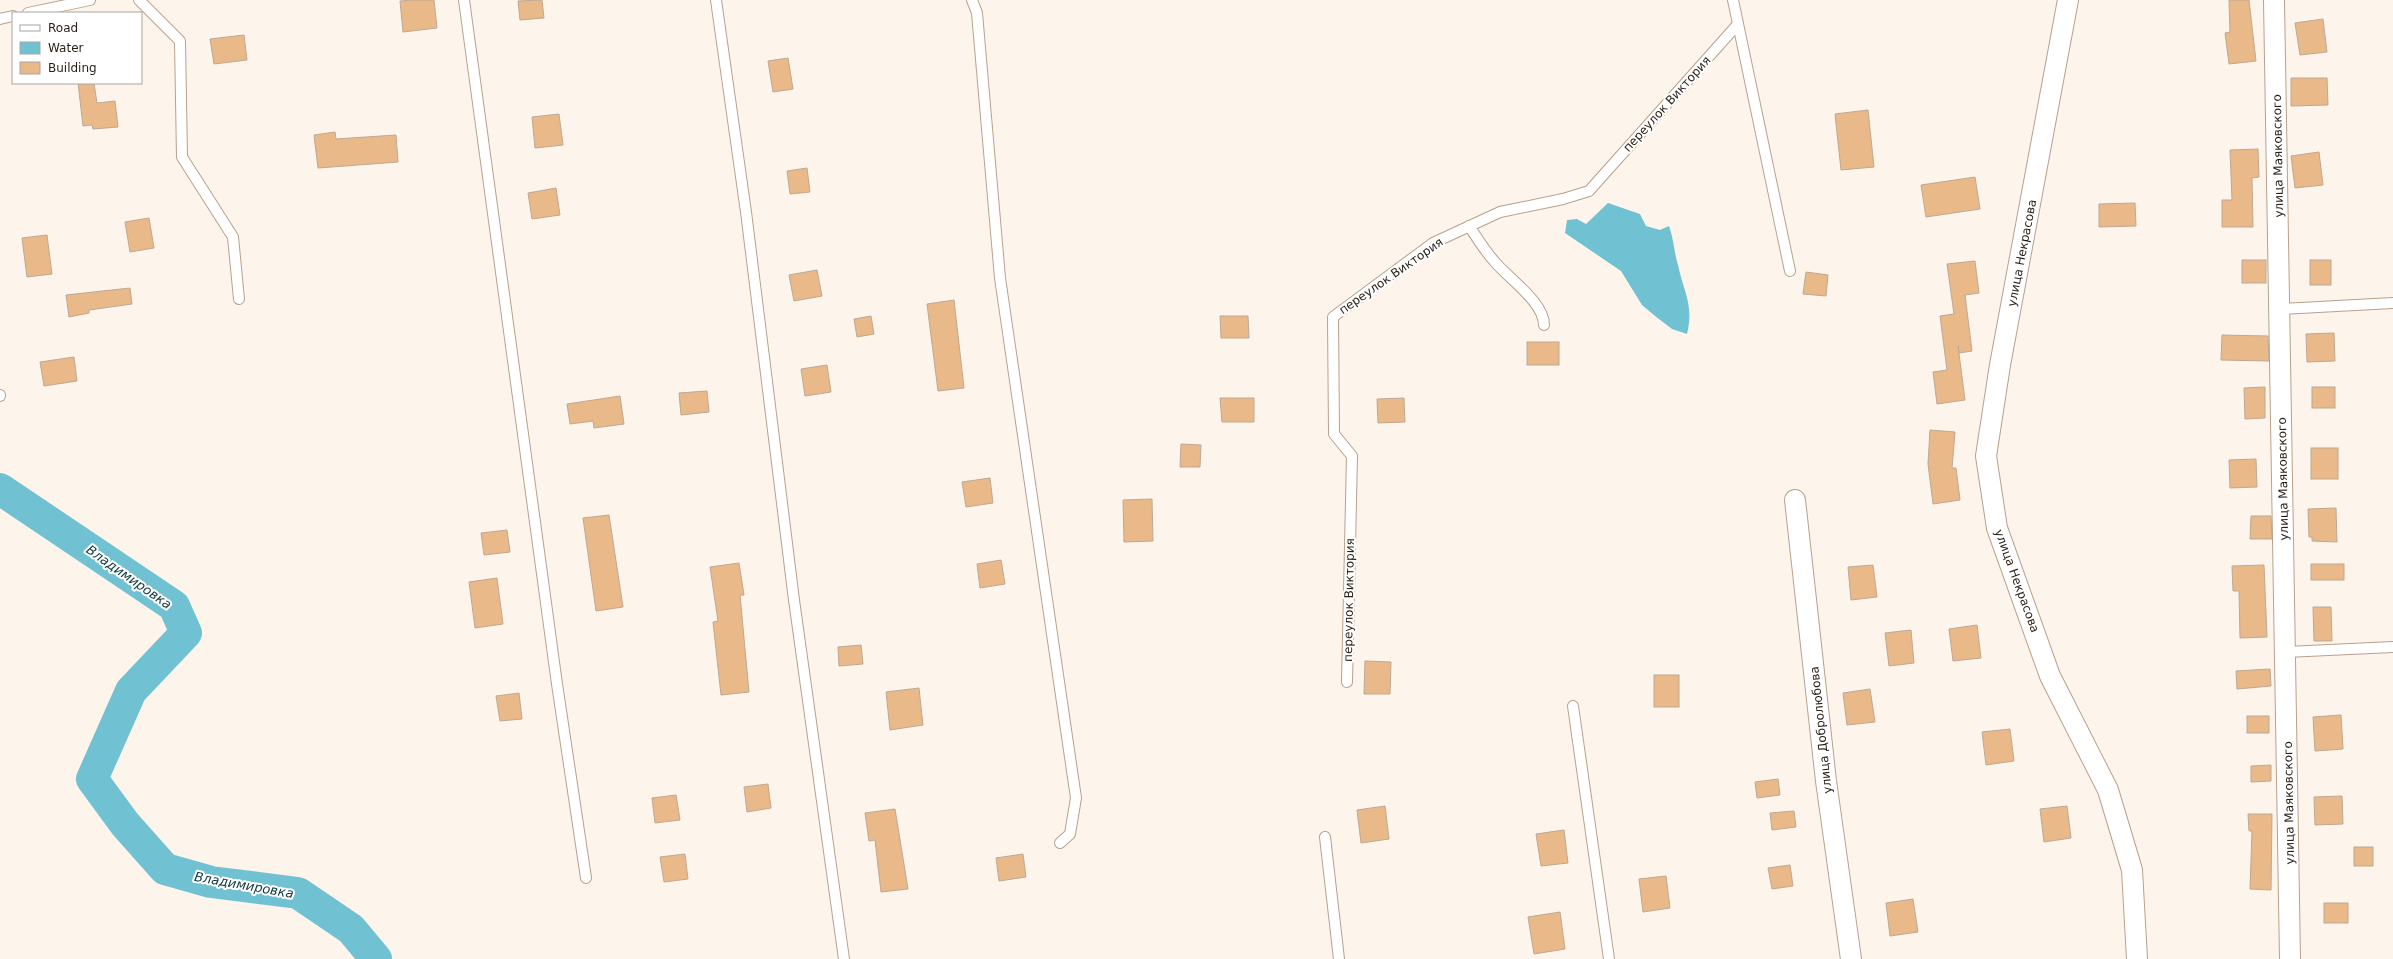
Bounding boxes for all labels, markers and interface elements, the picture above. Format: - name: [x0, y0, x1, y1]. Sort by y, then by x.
- legend: [12, 12, 142, 84]
- text: Road: [48, 21, 78, 35]
- text: Water: [48, 41, 84, 55]
- street label: переулок Виктория: [1620, 53, 1714, 155]
- text: Building: [48, 61, 97, 75]
- street label: улица Маяковского: [2270, 94, 2286, 218]
- street label: улица Некрасова: [2005, 198, 2039, 308]
- street label: переулок Виктория: [1336, 235, 1446, 317]
- street label: улица Маяковского: [2275, 417, 2291, 541]
- street label: улица Некрасова: [1992, 527, 2042, 635]
- street label: переулок Виктория: [1341, 538, 1357, 662]
- water label: Владимировка: [84, 542, 175, 612]
- street label: улица Добролюбова: [1807, 666, 1835, 794]
- street label: улица Маяковского: [2281, 741, 2297, 865]
- water label: Владимировка: [193, 869, 295, 901]

